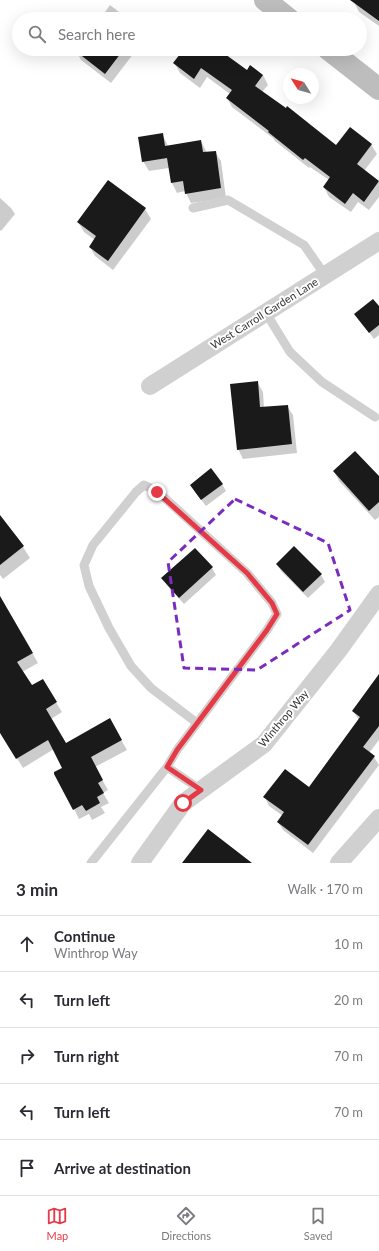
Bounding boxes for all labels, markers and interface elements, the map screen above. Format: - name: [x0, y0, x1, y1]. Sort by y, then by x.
- search box: [12, 12, 367, 56]
- icon: search: [26, 23, 48, 45]
- text: Search here: [58, 25, 135, 43]
- north arrow: [283, 68, 319, 104]
- street label: West Carroll Garden Lane: [208, 274, 320, 351]
- route end: [148, 483, 166, 501]
- street label: Winthrop Way: [255, 686, 311, 749]
- route start: [174, 794, 192, 812]
- text: 3 min: [16, 879, 58, 900]
- text: Walk · 170 m: [287, 881, 363, 897]
- text: Continue: [54, 927, 115, 945]
- icon: ahead: [16, 933, 38, 955]
- text: 10 m: [334, 936, 363, 952]
- text: Winthrop Way: [54, 945, 138, 961]
- icon: left: [16, 989, 38, 1011]
- text: Turn left: [54, 991, 110, 1009]
- text: 20 m: [334, 992, 363, 1008]
- icon: right: [16, 1045, 38, 1067]
- text: Turn right: [54, 1047, 119, 1065]
- text: 70 m: [334, 1048, 363, 1064]
- icon: left: [16, 1101, 38, 1123]
- text: Turn left: [54, 1103, 110, 1121]
- text: 70 m: [334, 1104, 363, 1120]
- icon: arrive: [16, 1157, 38, 1179]
- text: Arrive at destination: [54, 1159, 191, 1177]
- tab: Map: [46, 1205, 68, 1242]
- tab: Directions: [161, 1205, 211, 1242]
- tab: Saved: [304, 1205, 333, 1242]

